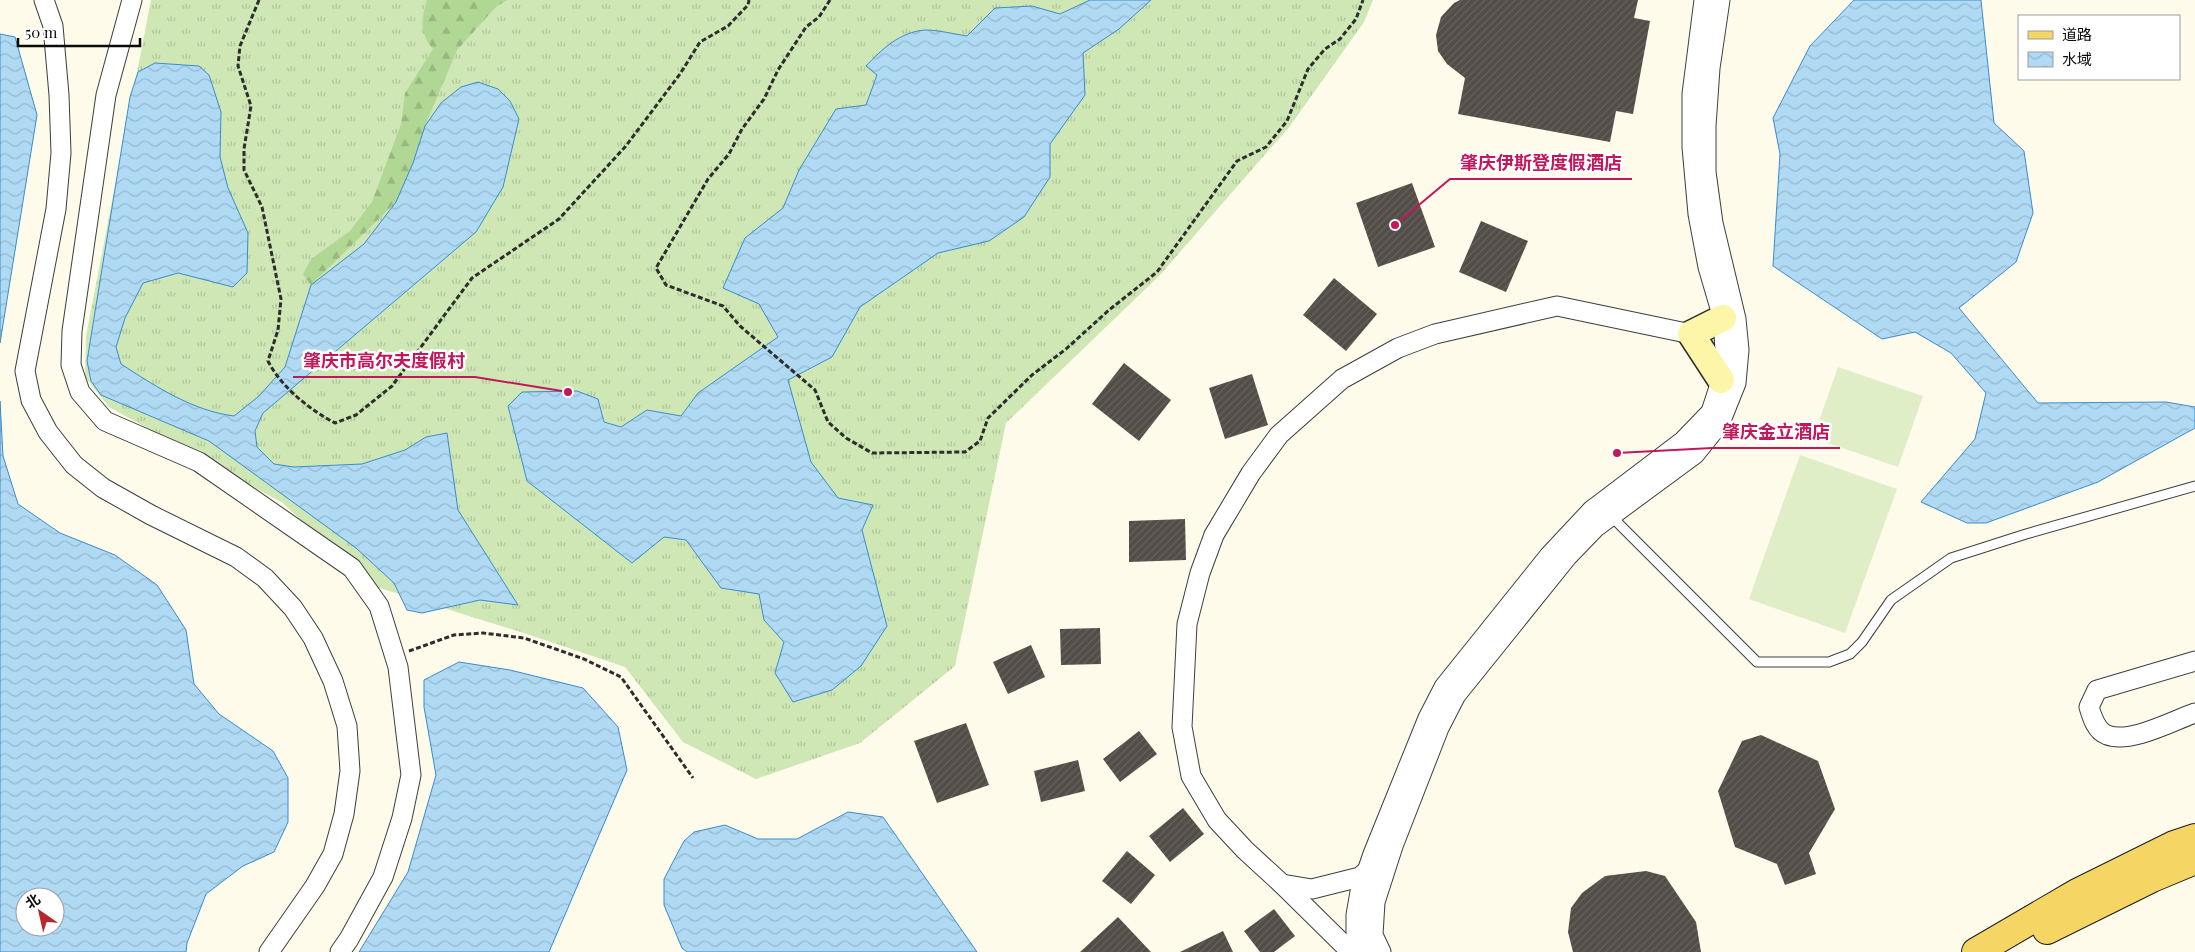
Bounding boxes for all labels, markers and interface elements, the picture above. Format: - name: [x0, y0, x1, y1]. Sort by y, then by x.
- scale bar: [18, 15, 140, 47]
- legend: [2018, 15, 2180, 80]
- text: 50 m: [25, 22, 58, 42]
- text: 道路: [2062, 24, 2092, 44]
- text: 水域: [2062, 49, 2092, 69]
- callout: 肇庆伊斯登度假酒店: [1450, 146, 1632, 179]
- text: 肇庆伊斯登度假酒店: [1460, 150, 1622, 174]
- callout: 肇庆市高尔夫度假村: [293, 344, 475, 377]
- text: 肇庆市高尔夫度假村: [303, 348, 465, 372]
- callout: 肇庆金立酒店: [1712, 415, 1840, 448]
- text: 肇庆金立酒店: [1722, 419, 1830, 443]
- north arrow: [15, 887, 65, 937]
- text: 北: [21, 889, 44, 913]

